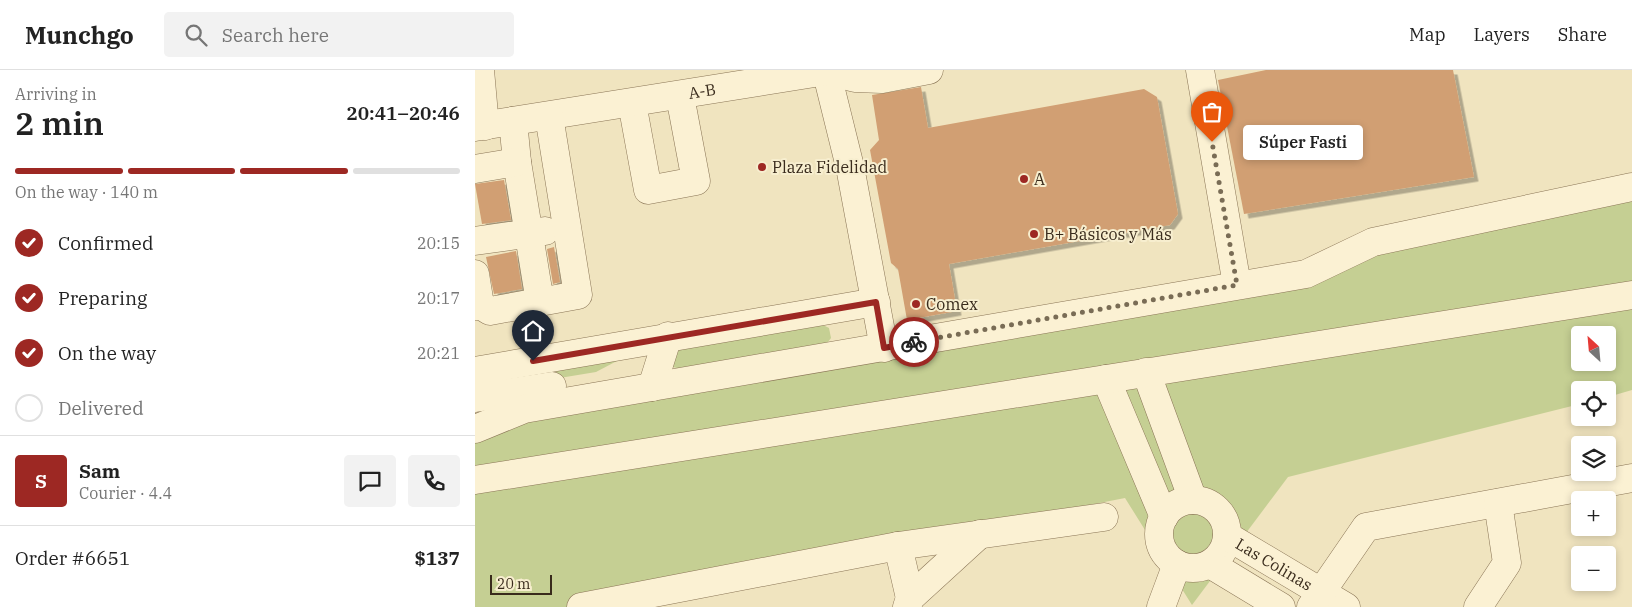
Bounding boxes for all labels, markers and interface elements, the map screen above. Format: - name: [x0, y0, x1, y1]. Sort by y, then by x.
- search box: [164, 12, 514, 57]
- text: Munchgo: [25, 19, 134, 51]
- icon: search: [182, 21, 210, 49]
- text: Search here: [222, 23, 329, 47]
- text: Map: [1409, 23, 1446, 46]
- text: Layers: [1474, 23, 1530, 46]
- text: Share: [1558, 23, 1607, 46]
- street label: A-B: [687, 79, 717, 103]
- text: Arriving in: [15, 84, 97, 104]
- pin: [1191, 91, 1233, 142]
- icon: bag: [1198, 98, 1226, 126]
- text: 20:41–20:46: [346, 101, 460, 125]
- text: 2 min: [15, 102, 104, 144]
- callout: Súper Fasti: [1242, 124, 1362, 160]
- text: Súper Fasti: [1259, 132, 1347, 152]
- place label: Plaza Fidelidad: [772, 157, 887, 177]
- marker: Plaza Fidelidad: [756, 161, 768, 173]
- place label: A: [1034, 169, 1045, 189]
- marker: A: [1018, 173, 1030, 185]
- text: On the way · 140 m: [15, 182, 158, 202]
- place label: B+ Básicos y Más: [1044, 224, 1172, 244]
- marker: B+ Básicos y Más: [1028, 228, 1040, 240]
- icon: check: [15, 229, 43, 257]
- text: Confirmed: [58, 231, 153, 255]
- text: 20:15: [417, 233, 460, 253]
- icon: check: [15, 284, 43, 312]
- text: Preparing: [58, 286, 147, 310]
- text: 20:17: [417, 288, 460, 308]
- place label: Comex: [926, 294, 978, 314]
- marker: Comex: [910, 298, 922, 310]
- pin: [512, 310, 554, 361]
- icon: home: [519, 317, 547, 345]
- courier: [889, 317, 939, 367]
- north arrow: [1571, 326, 1616, 371]
- map controls: [1571, 326, 1616, 591]
- icon: bike: [900, 328, 928, 356]
- icon: check: [15, 339, 43, 367]
- text: On the way: [58, 341, 156, 365]
- text: 20:21: [417, 343, 460, 363]
- button: locate: [1571, 381, 1616, 426]
- text: Delivered: [58, 396, 144, 420]
- button: layers: [1571, 436, 1616, 481]
- button: chat: [344, 455, 396, 507]
- button: phone: [408, 455, 460, 507]
- text: Sam: [79, 459, 120, 483]
- text: S: [35, 469, 47, 493]
- text: Courier · 4.4: [79, 483, 172, 503]
- button: +: [1571, 491, 1616, 536]
- street label: Las Colinas: [1232, 534, 1316, 595]
- text: Order #6651: [15, 546, 130, 570]
- text: $137: [414, 546, 460, 570]
- button: −: [1571, 546, 1616, 591]
- scale bar: [490, 572, 553, 595]
- text: 20 m: [497, 575, 530, 593]

